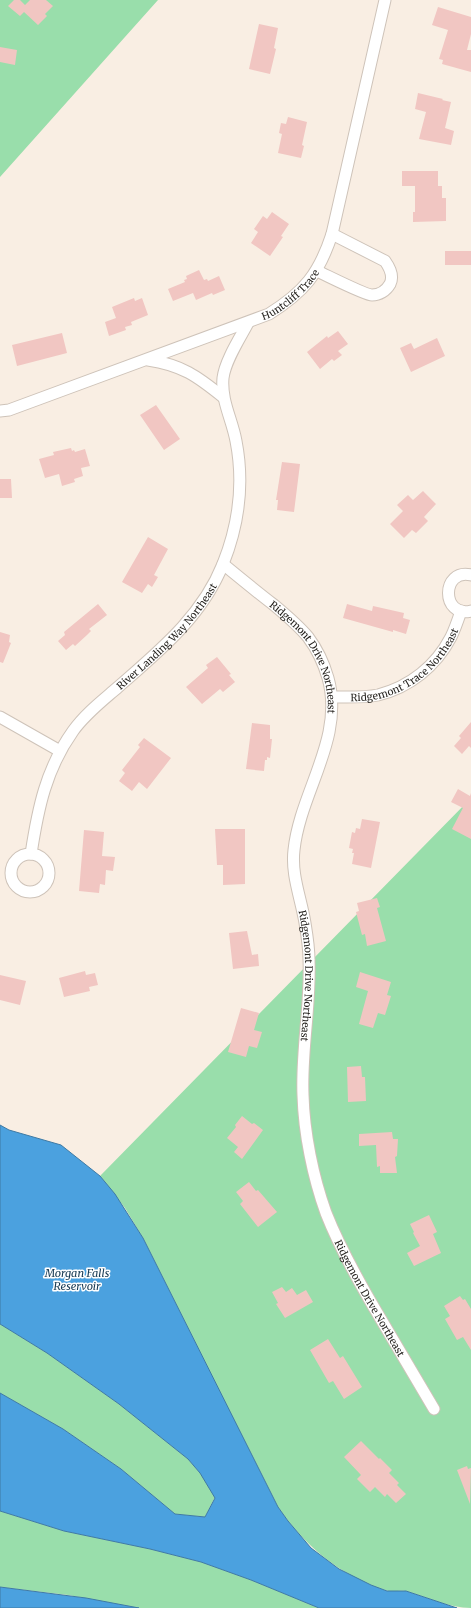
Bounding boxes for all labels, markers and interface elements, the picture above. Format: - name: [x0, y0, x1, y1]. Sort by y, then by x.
- street label: Huntcliff Trace: [260, 267, 322, 323]
- street label: River Landing Way Northeast: [114, 581, 219, 692]
- street label: Ridgemont Drive Northeast: [267, 598, 338, 714]
- street label: Ridgemont Trace Northeast: [350, 626, 461, 704]
- street label: Ridgemont Drive Northeast: [296, 909, 316, 1042]
- street label: Ridgemont Drive Northeast: [332, 1238, 408, 1359]
- water label: Morgan Falls Reservoir: [44, 1266, 110, 1293]

